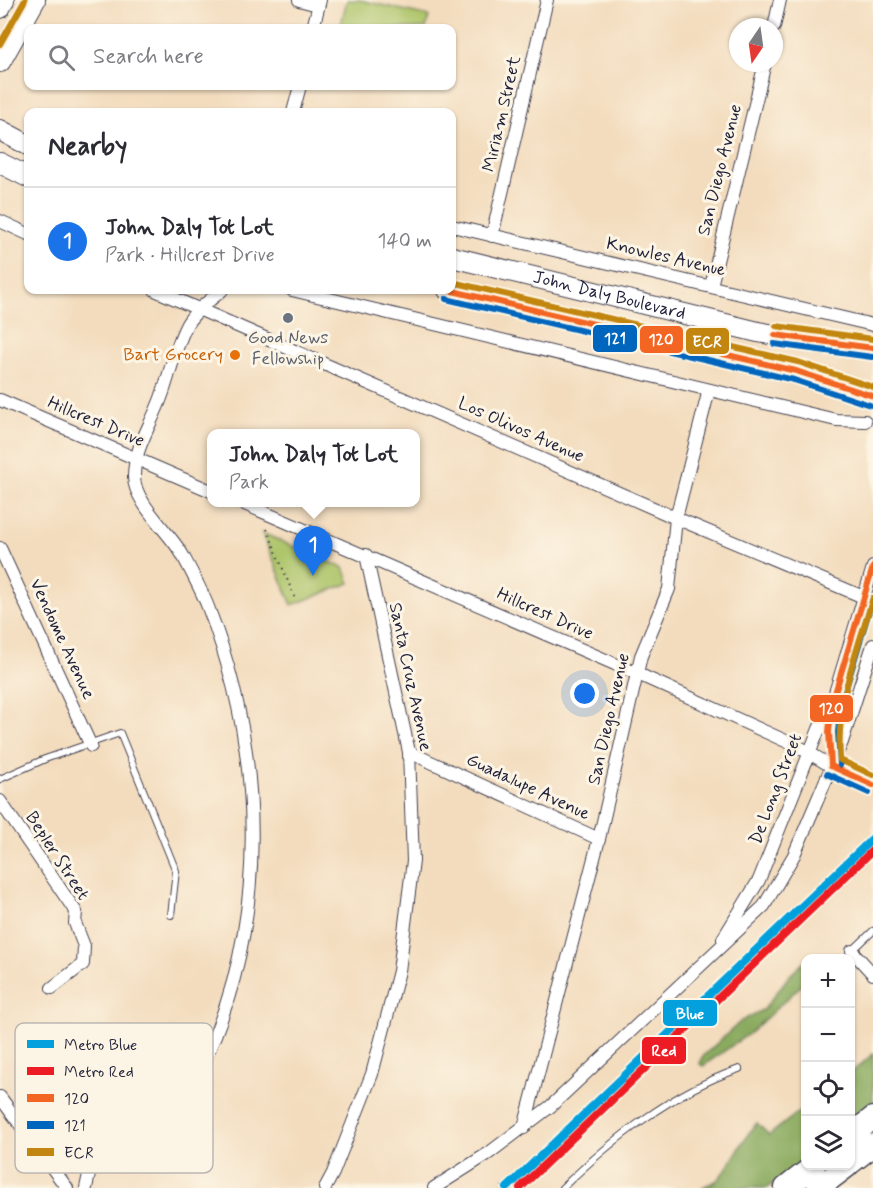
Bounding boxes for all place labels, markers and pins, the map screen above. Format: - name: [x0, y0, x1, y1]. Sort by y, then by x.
- marker: Good News Fellowship: [281, 311, 295, 325]
- place label: Good News Fellowship: [248, 326, 328, 371]
- place label: Bart Grocery: [123, 343, 223, 367]
- marker: Bart Grocery: [228, 348, 242, 362]
- pin: 1: [294, 526, 332, 576]

